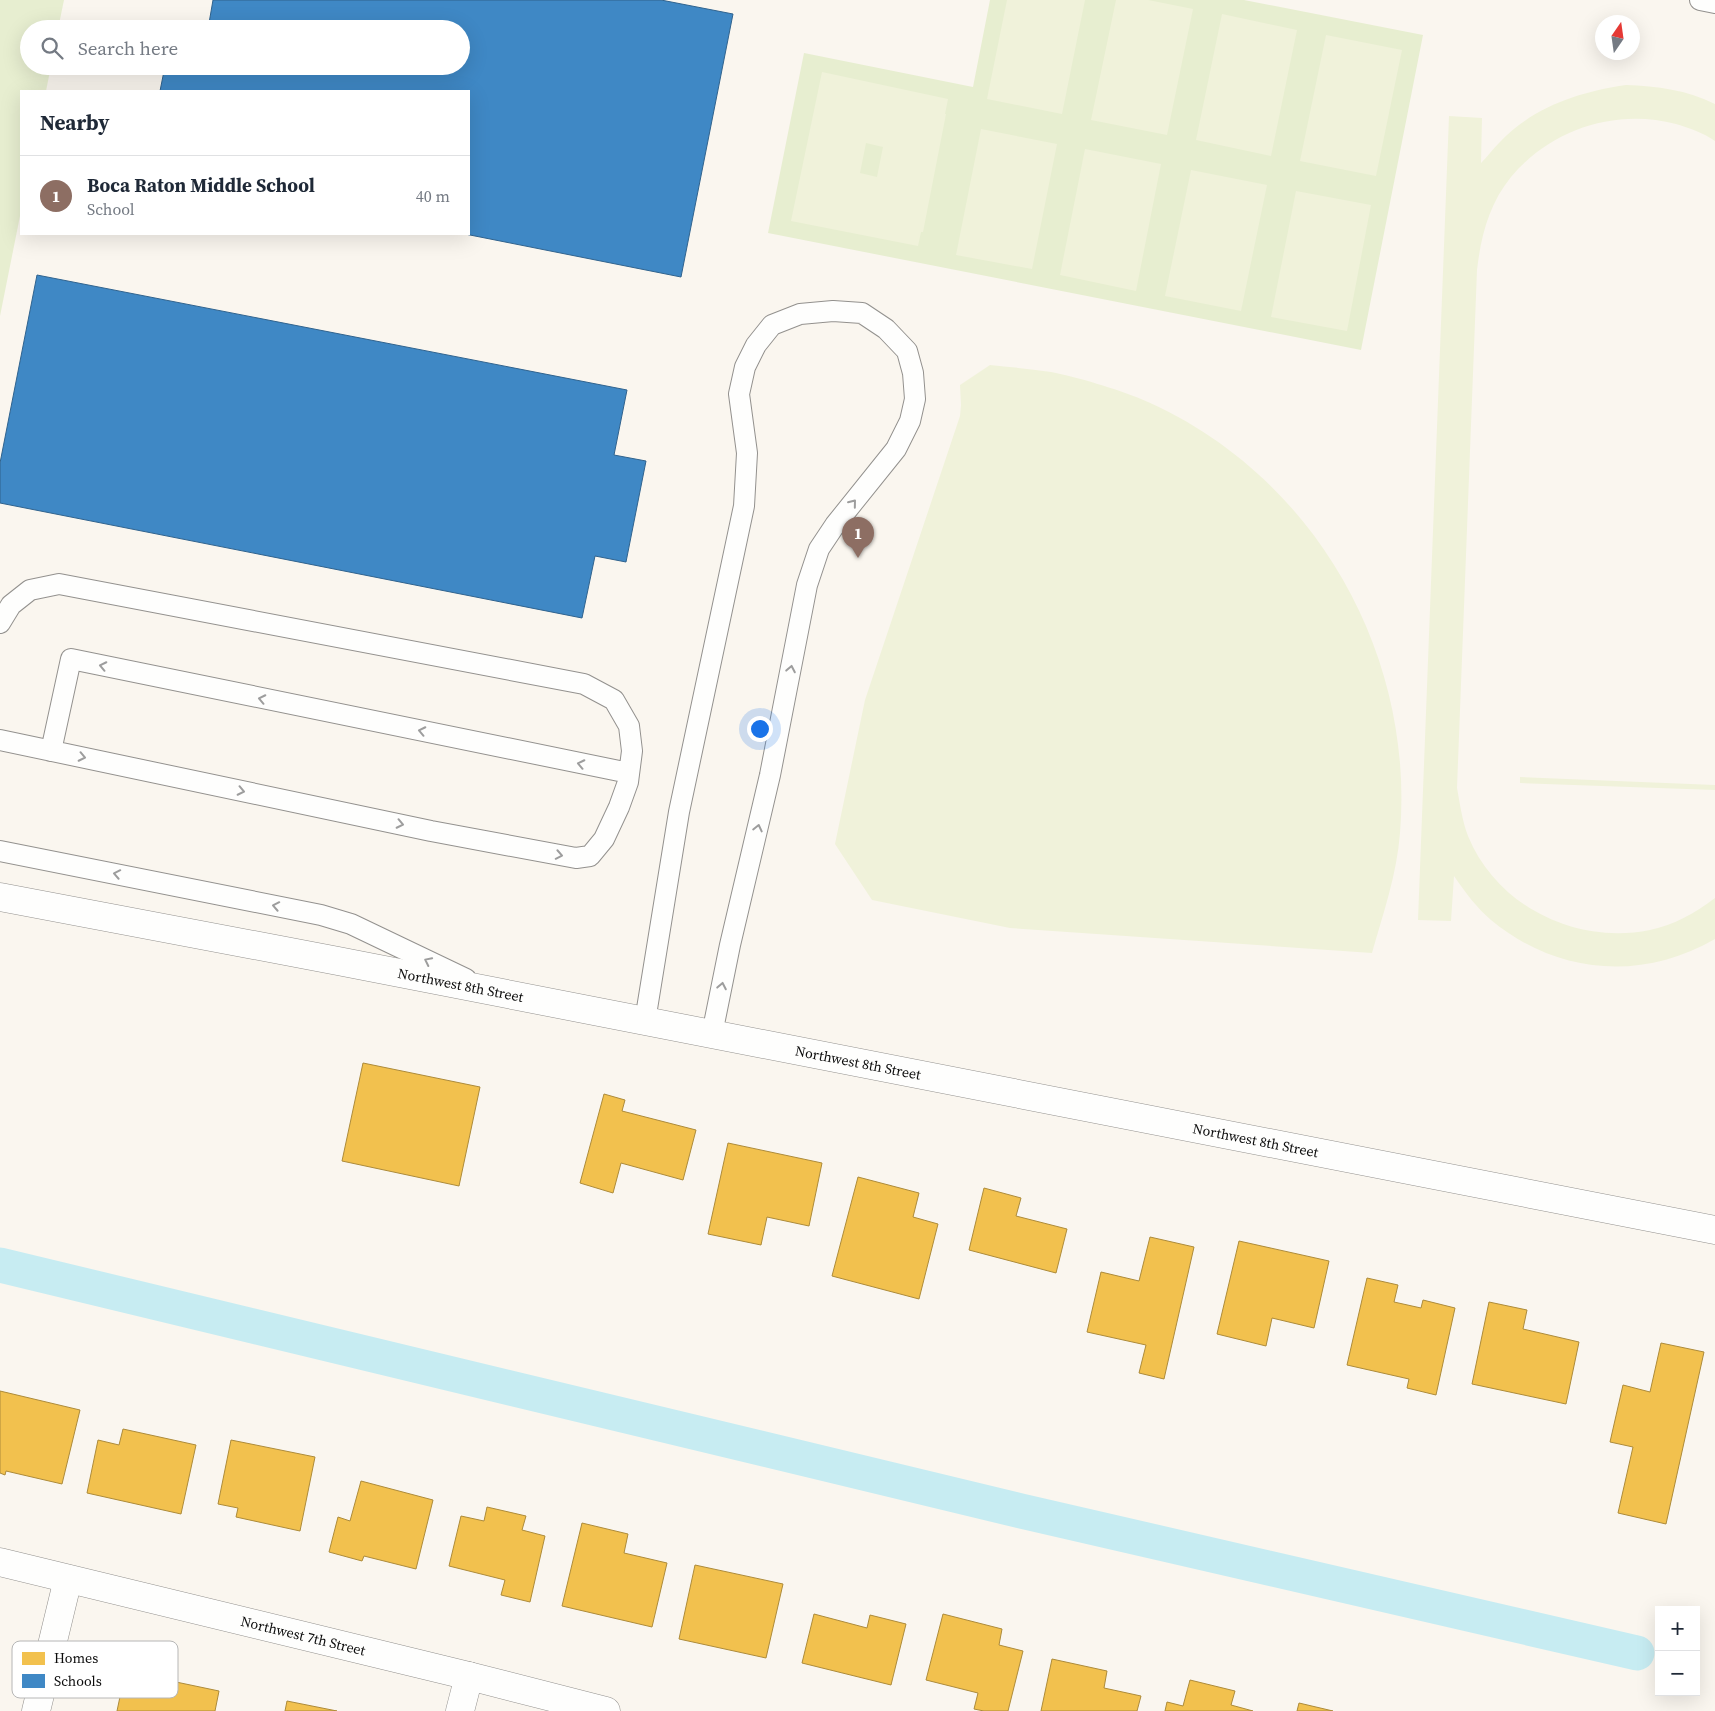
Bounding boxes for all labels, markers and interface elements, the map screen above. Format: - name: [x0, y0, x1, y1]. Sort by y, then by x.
- north arrow: [1595, 15, 1640, 60]
- search box: [20, 20, 470, 75]
- icon: search: [38, 34, 66, 62]
- text: Search here: [78, 35, 178, 61]
- text: Nearby: [40, 108, 110, 137]
- text: Boca Raton Middle School: [87, 172, 315, 198]
- text: 1: [52, 185, 60, 207]
- text: 40 m: [416, 185, 450, 207]
- text: School: [87, 198, 135, 220]
- one-way arrow: [847, 500, 855, 509]
- pin: 1: [842, 517, 874, 558]
- one-way arrow: [99, 661, 108, 672]
- one-way arrow: [785, 664, 796, 673]
- one-way arrow: [258, 694, 267, 704]
- your location: [747, 716, 773, 742]
- one-way arrow: [417, 726, 426, 737]
- one-way arrow: [78, 751, 86, 762]
- one-way arrow: [576, 759, 585, 769]
- one-way arrow: [237, 785, 245, 795]
- one-way arrow: [396, 818, 404, 829]
- one-way arrow: [752, 823, 763, 832]
- one-way arrow: [555, 850, 564, 860]
- one-way arrow: [113, 870, 121, 880]
- one-way arrow: [272, 901, 281, 912]
- one-way arrow: [424, 957, 433, 967]
- street label: Northwest 8th Street: [396, 963, 526, 1007]
- one-way arrow: [716, 982, 727, 991]
- street label: Northwest 8th Street: [794, 1041, 923, 1085]
- street label: Northwest 8th Street: [1191, 1118, 1321, 1162]
- map controls: [1655, 1606, 1700, 1696]
- button: +: [1655, 1606, 1700, 1651]
- street label: Northwest 7th Street: [239, 1611, 368, 1661]
- legend: [12, 1641, 178, 1698]
- text: Homes: [54, 1648, 98, 1668]
- button: −: [1655, 1651, 1700, 1696]
- text: Schools: [54, 1671, 102, 1691]

